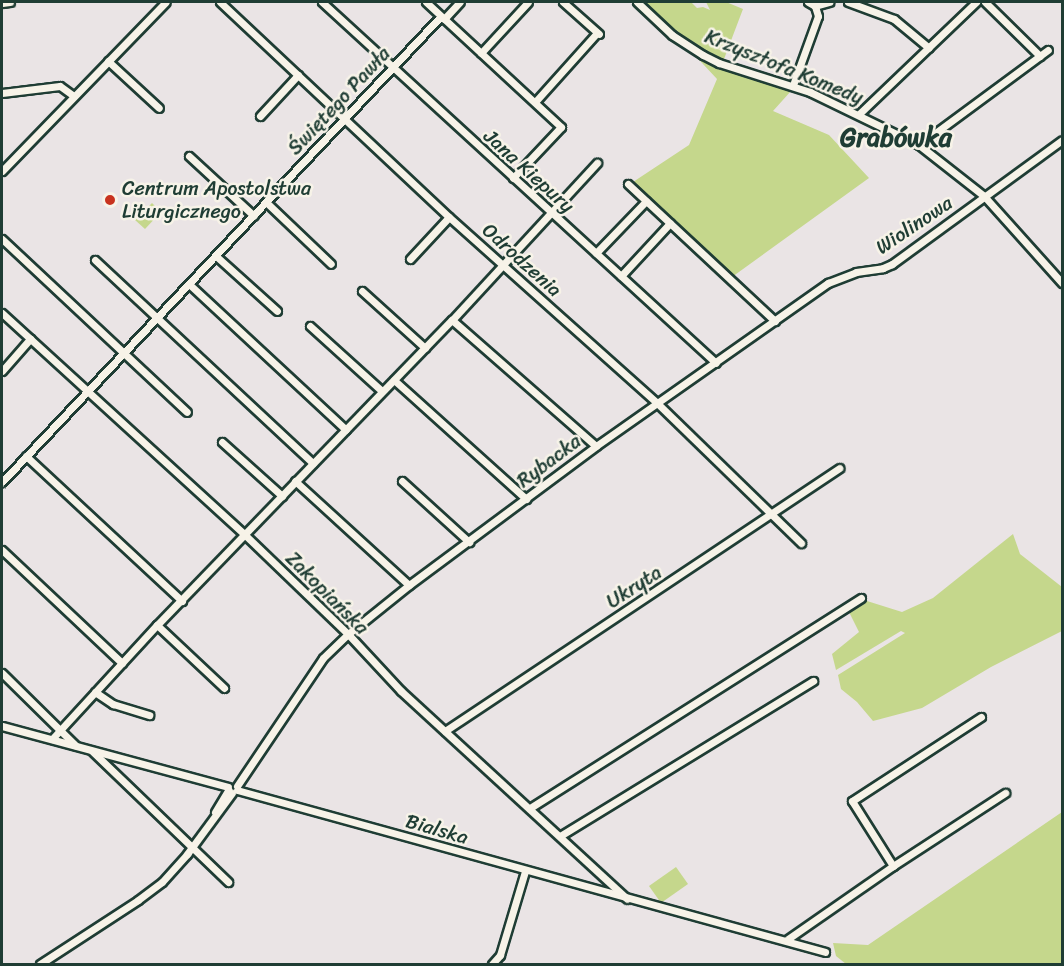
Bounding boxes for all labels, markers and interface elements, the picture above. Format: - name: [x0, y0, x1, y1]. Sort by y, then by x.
- street label: Krzysztofa Komedy: [701, 24, 867, 110]
- street label: Świętego Pawła: [283, 42, 395, 160]
- district label: Grabówka: [840, 122, 952, 154]
- street label: Jana Kiepury: [479, 124, 579, 218]
- place label: Centrum Apostolstwa Liturgicznego: [122, 176, 312, 223]
- street label: Wiolinowa: [871, 191, 957, 259]
- marker: Centrum Apostolstwa Liturgicznego: [103, 193, 117, 207]
- street label: Odrodzenia: [477, 218, 567, 302]
- street label: Rybacka: [512, 429, 586, 493]
- street label: Zakopiańska: [281, 547, 373, 639]
- street label: Ukryta: [602, 560, 666, 614]
- street label: Bialska: [403, 809, 471, 849]

